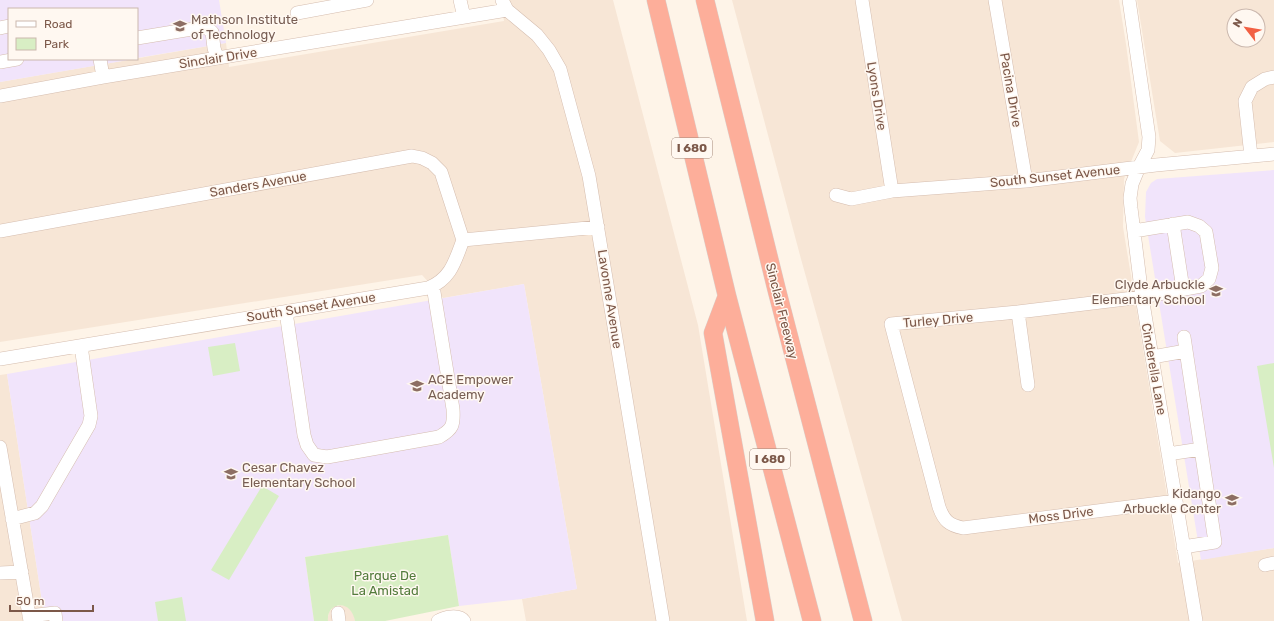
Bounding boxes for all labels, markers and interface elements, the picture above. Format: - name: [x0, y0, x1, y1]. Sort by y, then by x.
- legend: [8, 8, 138, 60]
- north arrow: [1226, 8, 1266, 48]
- place label: Mathson Institute of Technology: [191, 12, 298, 43]
- text: N: [1230, 16, 1246, 30]
- text: Road: [44, 17, 72, 31]
- school or university icon: Mathson Institute of Technology: [172, 18, 188, 34]
- text: Park: [44, 37, 70, 51]
- street label: Sinclair Drive: [178, 44, 258, 72]
- street label: Pacina Drive: [997, 52, 1025, 128]
- street label: Lyons Drive: [864, 61, 890, 131]
- road number: I 680: [672, 138, 712, 158]
- street label: South Sunset Avenue: [989, 162, 1121, 190]
- street label: Sanders Avenue: [208, 168, 308, 200]
- street label: Lavonne Avenue: [595, 248, 625, 350]
- street label: Sinclair Freeway: [763, 261, 801, 361]
- place label: Clyde Arbuckle Elementary School: [1092, 277, 1205, 307]
- school or university icon: Clyde Arbuckle Elementary School: [1208, 283, 1224, 299]
- street label: South Sunset Avenue: [245, 289, 377, 325]
- street label: Turley Drive: [902, 309, 974, 331]
- street label: Cinderella Lane: [1139, 322, 1169, 416]
- place label: ACE Empower Academy: [428, 372, 513, 402]
- school or university icon: ACE Empower Academy: [409, 378, 425, 394]
- road number: I 680: [750, 449, 790, 469]
- place label: Cesar Chavez Elementary School: [242, 460, 355, 490]
- school or university icon: Cesar Chavez Elementary School: [223, 466, 239, 482]
- place label: Kidango Arbuckle Center: [1123, 486, 1221, 516]
- school or university icon: Kidango Arbuckle Center: [1224, 492, 1240, 508]
- street label: Moss Drive: [1028, 504, 1094, 526]
- park label: Parque De La Amistad: [351, 568, 419, 598]
- scale bar: [10, 587, 93, 613]
- text: 50 m: [16, 594, 44, 608]

